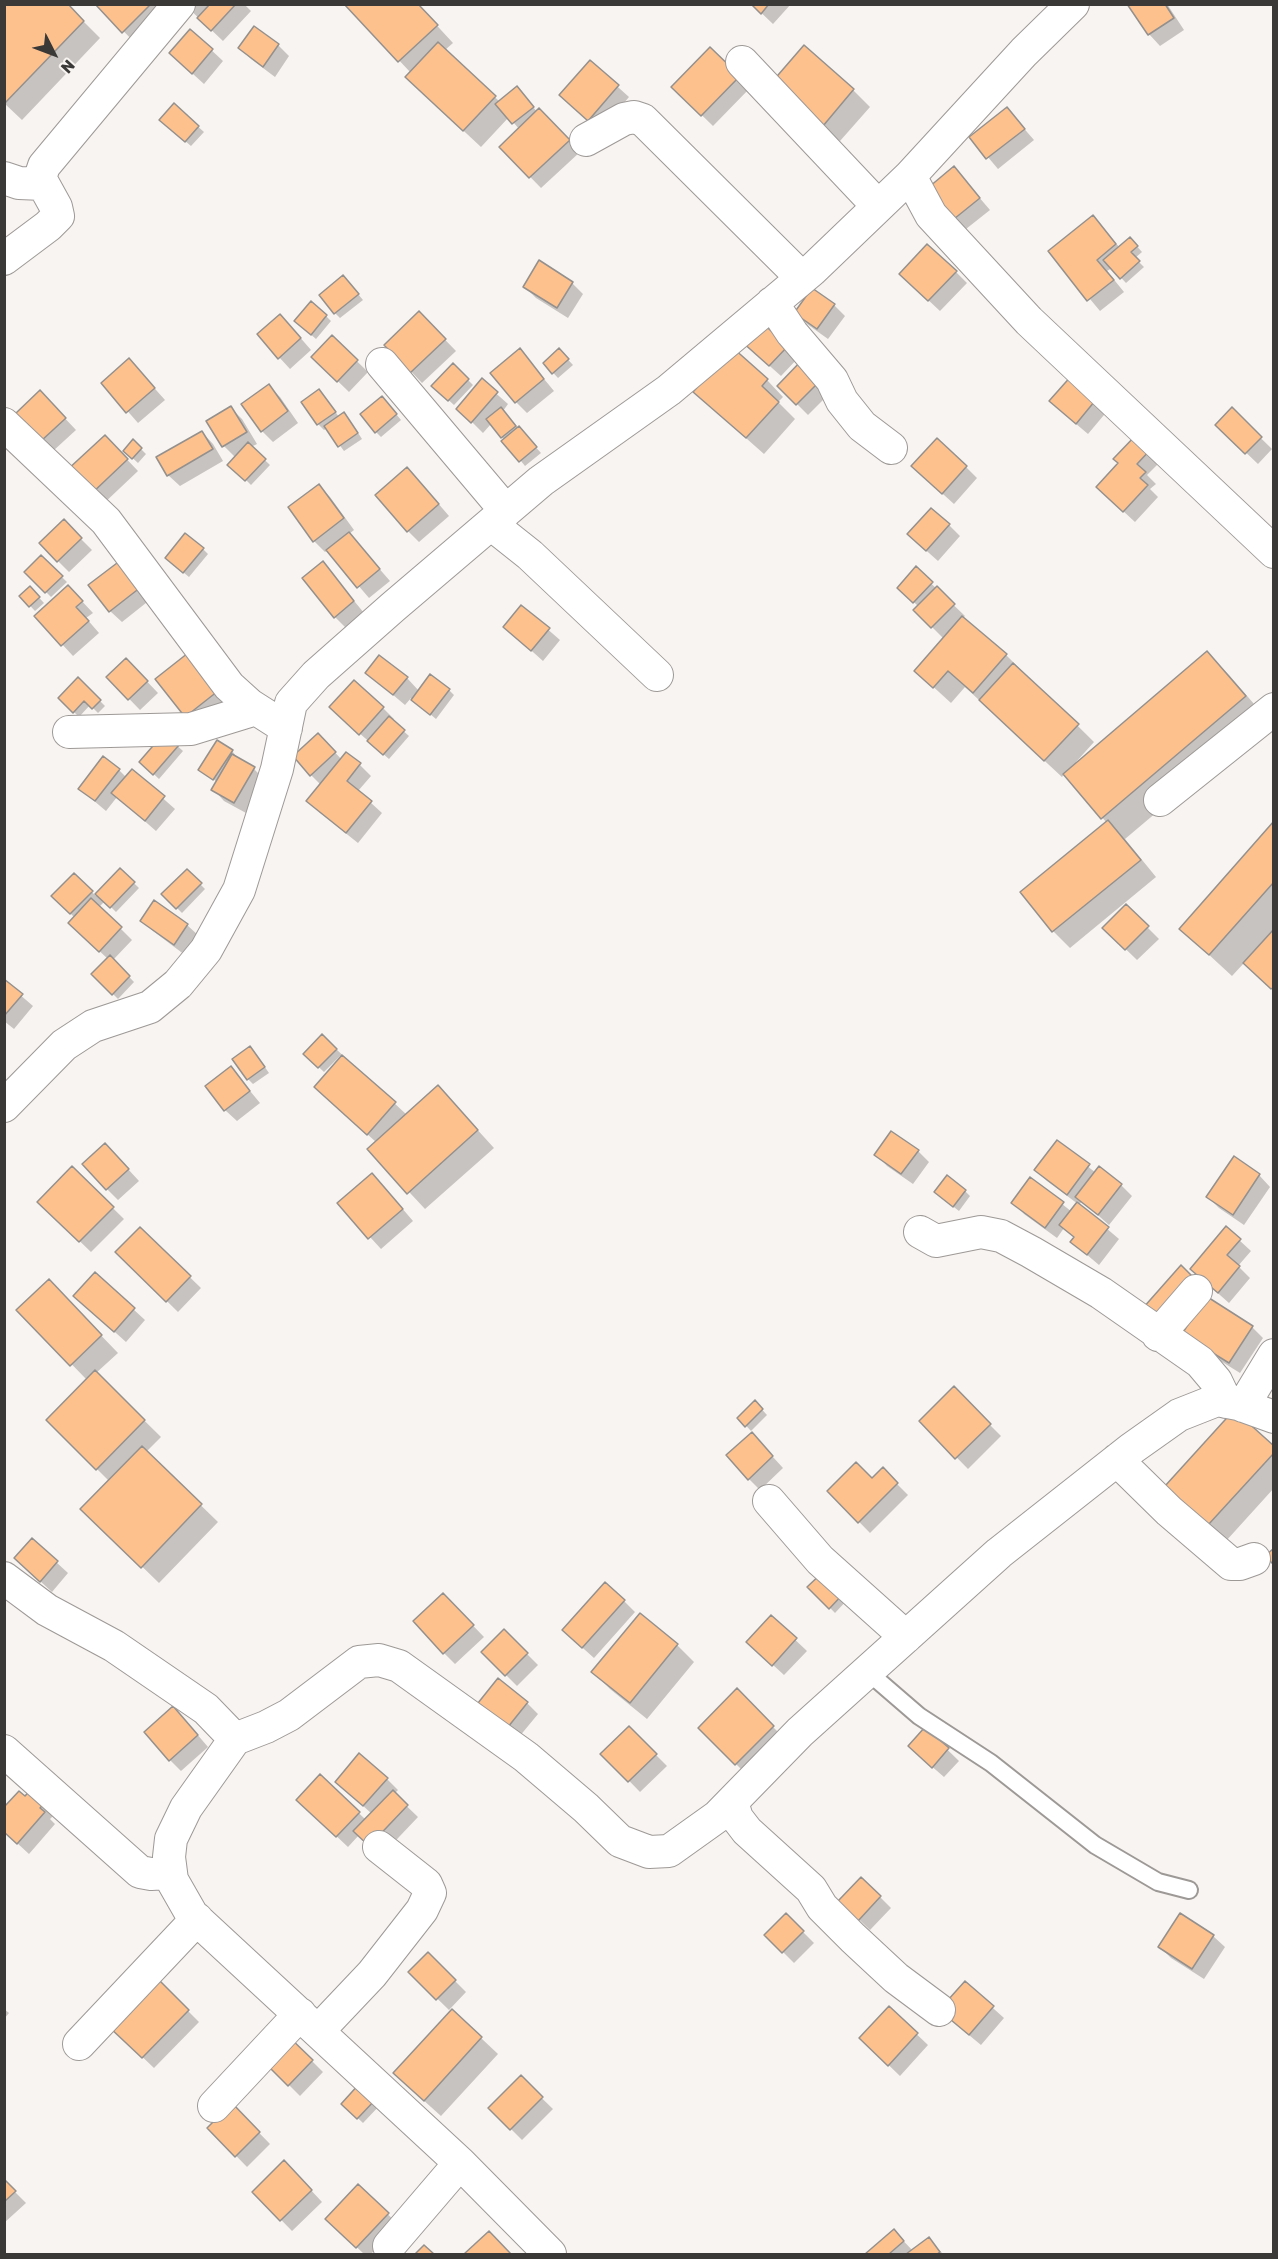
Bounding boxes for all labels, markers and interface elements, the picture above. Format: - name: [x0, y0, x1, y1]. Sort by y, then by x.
- north arrow: [24, 24, 84, 84]
- text: N: [57, 56, 79, 77]

